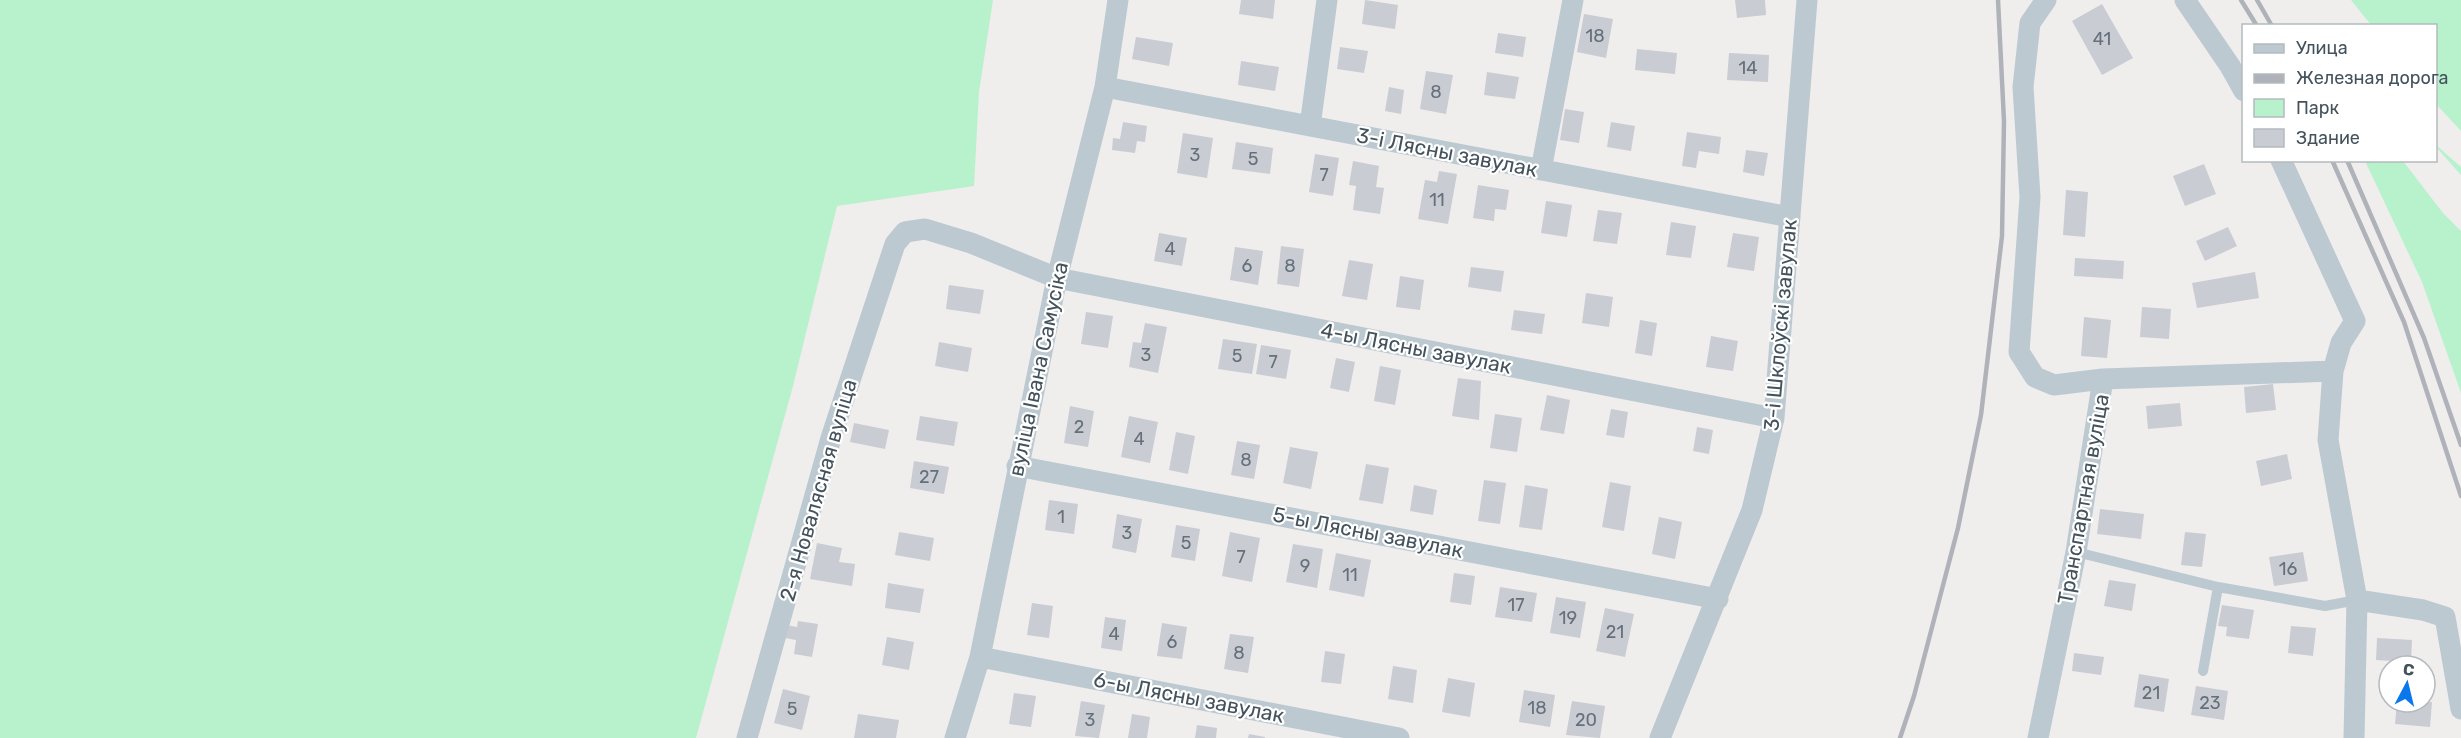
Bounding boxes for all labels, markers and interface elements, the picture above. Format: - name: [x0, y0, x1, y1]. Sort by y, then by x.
- legend: [2242, 24, 2437, 162]
- house number: 18: [1585, 25, 1605, 47]
- house number: 41: [2093, 28, 2111, 50]
- text: Улица: [2296, 37, 2348, 59]
- house number: 14: [1739, 57, 1757, 79]
- text: Железная дорога: [2296, 67, 2449, 89]
- house number: 8: [1430, 81, 1442, 103]
- text: Парк: [2296, 97, 2340, 119]
- street label: 3-і Лясны завулак: [1354, 122, 1540, 182]
- text: Здание: [2296, 127, 2360, 149]
- house number: 3: [1190, 144, 1200, 166]
- house number: 5: [1248, 148, 1258, 170]
- house number: 7: [1319, 164, 1329, 186]
- house number: 11: [1429, 189, 1445, 211]
- street label: 3-і Шклоўскі завулак: [1758, 218, 1802, 432]
- house number: 4: [1164, 238, 1176, 260]
- house number: 6: [1242, 255, 1253, 277]
- house number: 8: [1284, 255, 1296, 277]
- street label: вуліца Івана Самусіка: [1003, 259, 1073, 479]
- street label: 4-ы Лясны завулак: [1318, 317, 1514, 379]
- house number: 3: [1141, 344, 1151, 366]
- house number: 5: [1232, 345, 1242, 367]
- house number: 7: [1268, 351, 1278, 373]
- street label: 2-я Новалясная вуліца: [774, 376, 862, 604]
- street label: Транспартная вуліца: [2052, 392, 2114, 606]
- house number: 2: [1074, 416, 1084, 438]
- house number: 4: [1133, 428, 1145, 450]
- house number: 8: [1240, 449, 1252, 471]
- house number: 27: [919, 466, 939, 488]
- street label: 5-ы Лясны завулак: [1271, 501, 1465, 563]
- house number: 1: [1057, 506, 1065, 528]
- house number: 3: [1122, 522, 1132, 544]
- house number: 5: [1181, 532, 1191, 554]
- house number: 7: [1236, 546, 1246, 568]
- house number: 9: [1300, 555, 1310, 577]
- house number: 16: [2279, 558, 2297, 580]
- house number: 11: [1342, 564, 1358, 586]
- house number: 17: [1508, 594, 1524, 616]
- house number: 19: [1559, 607, 1577, 629]
- house number: 21: [1606, 621, 1624, 643]
- house number: 4: [1108, 623, 1120, 645]
- house number: 6: [1167, 631, 1178, 653]
- house number: 8: [1233, 642, 1245, 664]
- north arrow: [2377, 654, 2437, 714]
- text: С: [2402, 659, 2416, 680]
- street label: 6-ы Лясны завулак: [1092, 666, 1286, 728]
- house number: 21: [2142, 682, 2160, 704]
- house number: 23: [2199, 692, 2221, 714]
- house number: 18: [1527, 697, 1547, 719]
- house number: 5: [787, 698, 797, 720]
- house number: 3: [1085, 709, 1095, 731]
- house number: 20: [1575, 709, 1597, 731]

